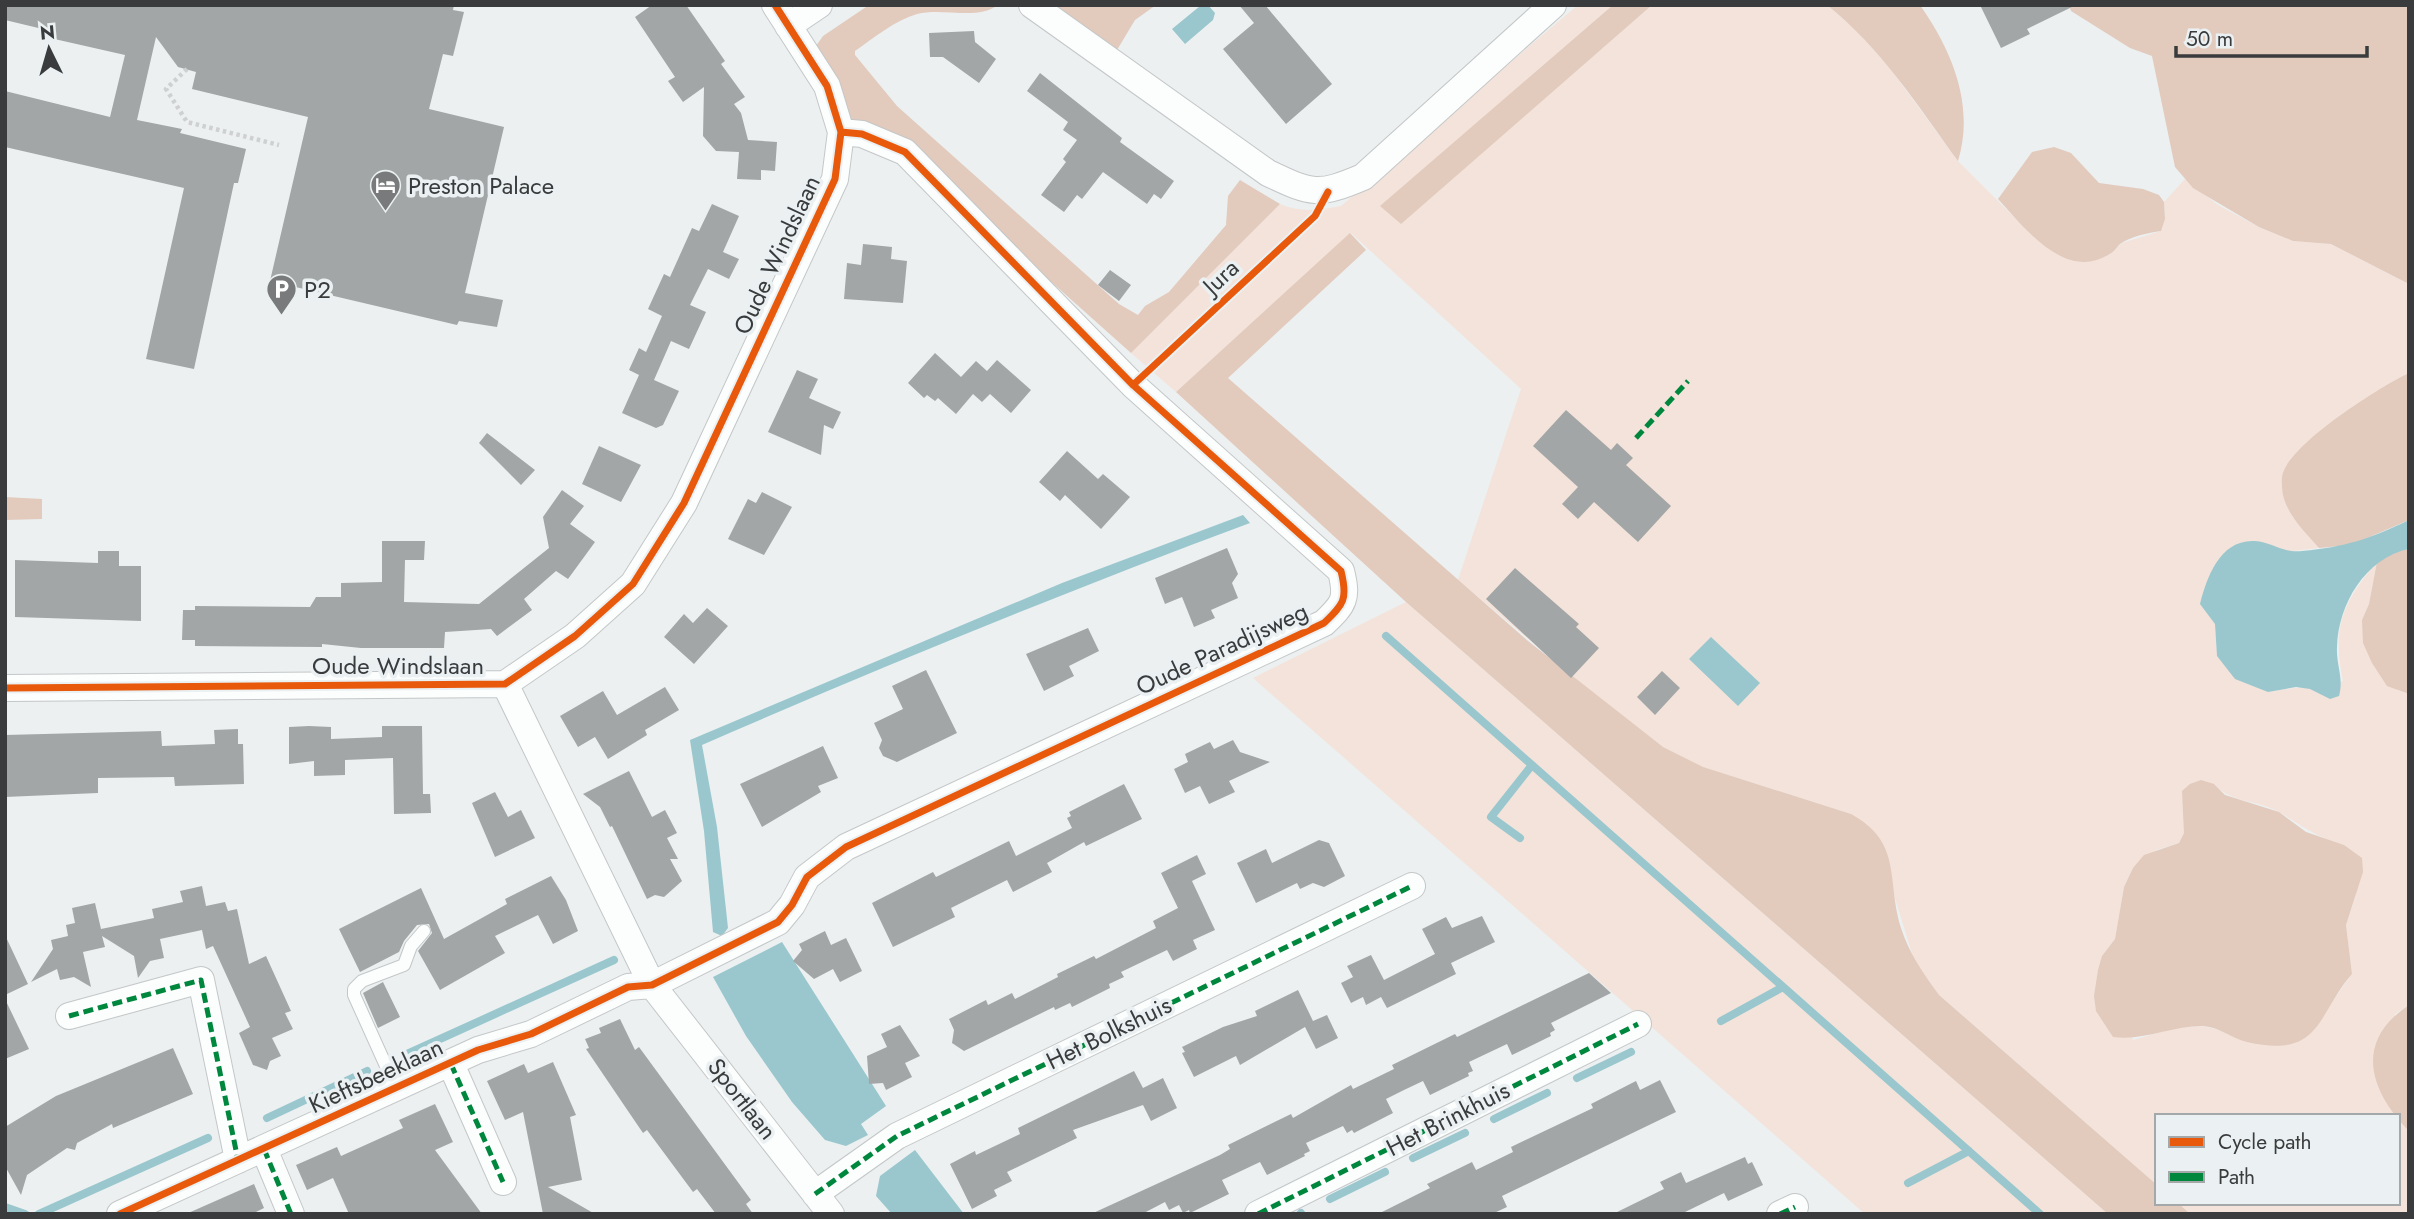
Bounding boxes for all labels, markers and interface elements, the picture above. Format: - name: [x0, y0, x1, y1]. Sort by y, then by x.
- north arrow: [14, 14, 84, 84]
- scale bar: [2176, 14, 2367, 58]
- text: N: [39, 18, 56, 47]
- text: 50 m: [2186, 24, 2233, 54]
- place label: Preston Palace: [408, 168, 554, 203]
- hotel icon: Preston Palace: [368, 169, 402, 213]
- street label: Oude Windslaan: [724, 169, 829, 340]
- street label: Jura: [1193, 251, 1247, 304]
- place label: P2: [304, 272, 331, 307]
- parking icon: P2: [264, 273, 298, 317]
- street label: Oude Paradijsweg: [1130, 593, 1313, 704]
- street label: Oude Windslaan: [312, 648, 484, 683]
- street label: Het Bolkshuis: [1040, 987, 1178, 1078]
- street label: Kieftsbeeklaan: [303, 1029, 449, 1122]
- street label: Sportlaan: [699, 1050, 785, 1147]
- street label: Het Brinkhuis: [1380, 1072, 1516, 1165]
- legend: [2155, 1114, 2400, 1205]
- text: Cycle path: [2218, 1127, 2311, 1157]
- text: Path: [2218, 1162, 2255, 1192]

